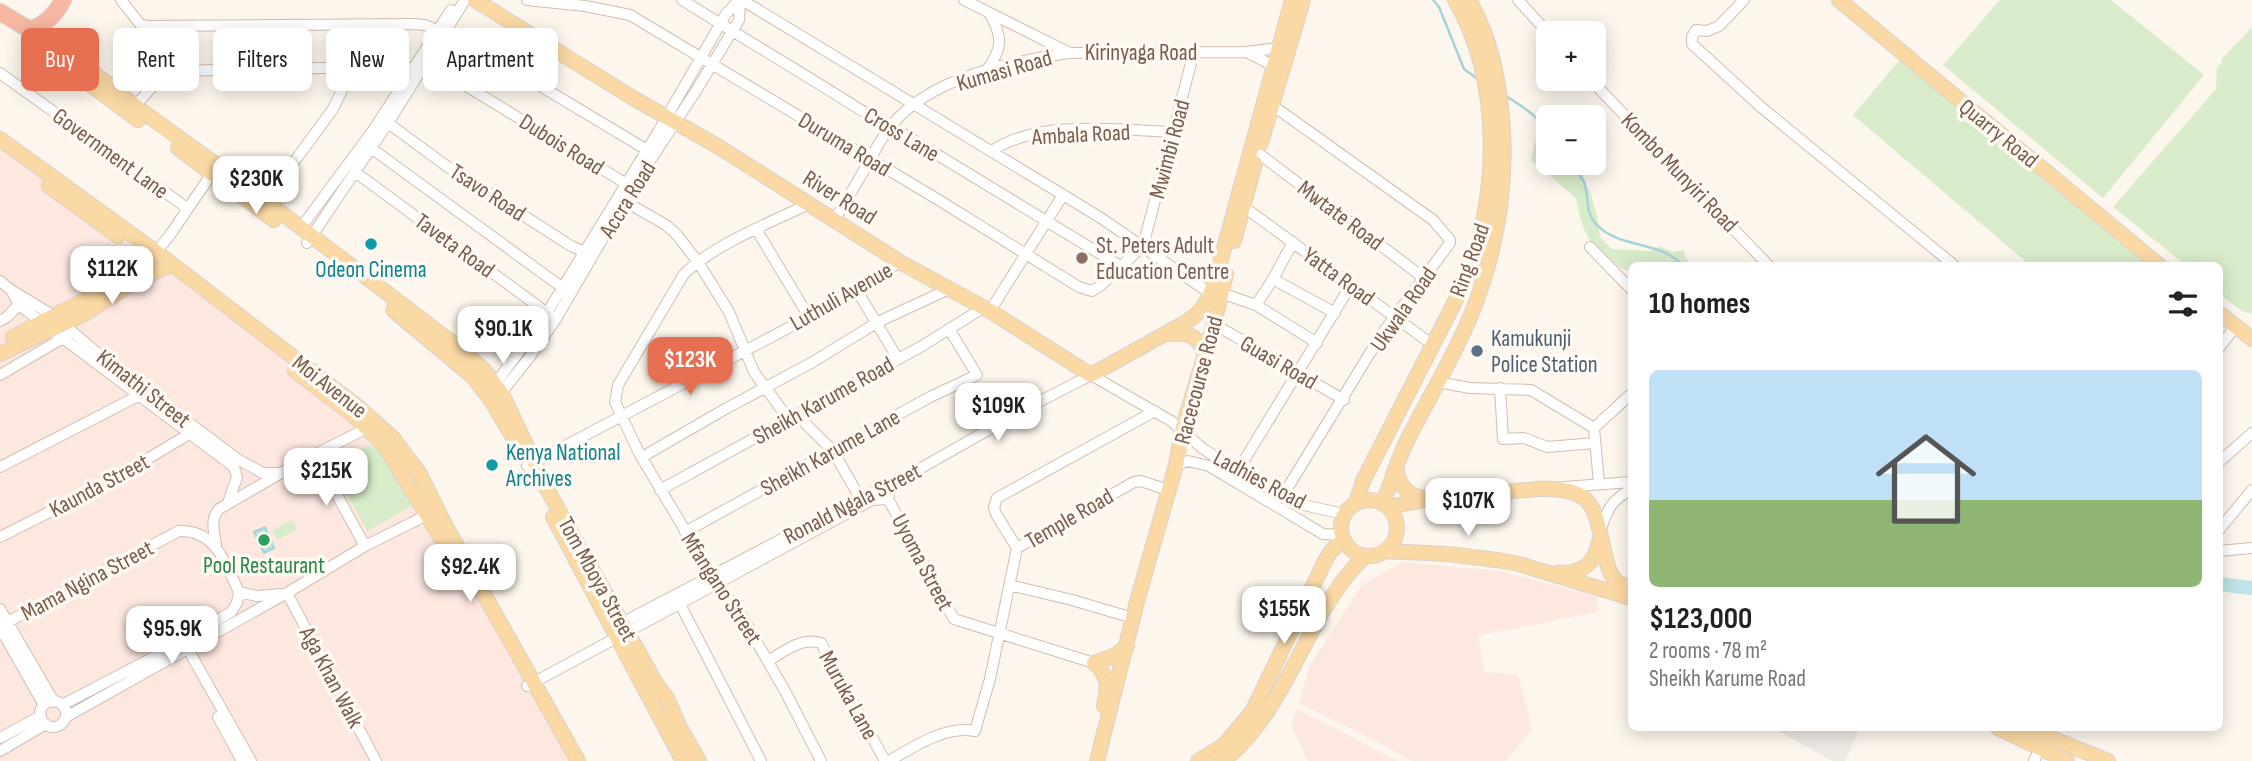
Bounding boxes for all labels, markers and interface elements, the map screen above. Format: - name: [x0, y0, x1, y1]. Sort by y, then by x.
- map controls: [1536, 21, 1606, 175]
- button: +: [1536, 21, 1606, 91]
- chip: Buy: [21, 28, 99, 91]
- chip: Rent: [113, 28, 199, 91]
- chip: Filters: [213, 28, 312, 91]
- chip: New: [326, 28, 409, 91]
- chip: Apartment: [423, 28, 558, 91]
- street label: Kirinyaga Road: [1085, 39, 1197, 67]
- street label: Kumasi Road: [953, 44, 1055, 98]
- street label: Quarry Road: [1953, 93, 2044, 174]
- street label: Mwimbi Road: [1143, 97, 1197, 202]
- street label: Cross Lane: [859, 101, 944, 168]
- street label: Government Lane: [47, 102, 174, 205]
- button: −: [1536, 105, 1606, 175]
- street label: Duruma Road: [793, 106, 896, 183]
- street label: Kombo Munyiri Road: [1615, 107, 1744, 239]
- street label: Dubois Road: [514, 108, 609, 182]
- street label: Ambala Road: [1030, 118, 1131, 152]
- pin: $230K: [207, 156, 305, 216]
- street label: Accra Road: [593, 156, 662, 244]
- street label: Tsavo Road: [444, 158, 531, 228]
- street label: River Road: [798, 164, 881, 231]
- text: $230K: [229, 165, 283, 193]
- street label: Mwtate Road: [1292, 174, 1389, 257]
- street label: Taveta Road: [409, 207, 500, 284]
- street label: Ring Road: [1444, 220, 1496, 301]
- place label: St. Peters Adult Education Centre: [1096, 232, 1229, 286]
- marker: Odeon Cinema: [363, 236, 379, 252]
- street label: Yatta Road: [1297, 241, 1380, 312]
- pin: $112K: [63, 246, 161, 306]
- marker: St. Peters Adult Education Centre: [1074, 250, 1090, 266]
- text: $112K: [86, 255, 138, 283]
- place label: Odeon Cinema: [315, 256, 427, 284]
- street label: Luthuli Avenue: [785, 256, 898, 337]
- street label: Ukwala Road: [1365, 262, 1443, 357]
- icon: filters: [2164, 285, 2202, 323]
- text: 10 homes: [1649, 286, 1750, 322]
- pin: $90.1K: [446, 306, 560, 366]
- street label: Racecourse Road: [1168, 313, 1230, 447]
- text: $90.1K: [473, 315, 533, 343]
- place label: Kamukunji Police Station: [1491, 325, 1598, 379]
- street label: Guasi Road: [1235, 330, 1322, 396]
- pin: $123K: [641, 338, 739, 397]
- street label: Kimathi Street: [91, 343, 196, 434]
- marker: Kamukunji Police Station: [1469, 343, 1485, 359]
- text: $123K: [664, 346, 716, 374]
- street label: Moi Avenue: [286, 349, 372, 425]
- street label: Sheikh Karume Road: [748, 351, 899, 451]
- pin: $109K: [949, 384, 1047, 443]
- text: $109K: [971, 392, 1025, 420]
- street label: Sheikh Karume Lane: [756, 403, 905, 503]
- icon: home: [1863, 416, 1989, 542]
- place label: Kenya National Archives: [505, 439, 620, 493]
- street label: Ladhies Road: [1209, 444, 1310, 516]
- street label: Kaunda Street: [45, 448, 154, 524]
- pin: $215K: [277, 448, 375, 508]
- text: $215K: [300, 457, 352, 485]
- marker: Kenya National Archives: [484, 457, 500, 473]
- street label: Ronald Ngala Street: [779, 457, 926, 551]
- pin: $107K: [1419, 478, 1517, 538]
- street label: Temple Road: [1021, 483, 1118, 555]
- text: $107K: [1441, 487, 1495, 515]
- street label: Uyoma Street: [885, 509, 959, 616]
- street label: Tom Mboya Street: [551, 512, 643, 647]
- street label: Mfangano Street: [675, 527, 768, 650]
- marker: Pool Restaurant: [256, 532, 272, 548]
- street label: Mama Ngina Street: [16, 534, 158, 627]
- pin: $92.4K: [413, 544, 527, 604]
- place label: Pool Restaurant: [203, 552, 325, 580]
- text: $92.4K: [440, 553, 500, 581]
- pin: $155K: [1235, 586, 1333, 646]
- text: $155K: [1258, 595, 1310, 623]
- text: $123,000: [1649, 601, 1752, 637]
- pin: $95.9K: [115, 606, 229, 666]
- text: $95.9K: [142, 615, 202, 643]
- street label: Aga Khan Walk: [292, 621, 370, 733]
- text: 2 rooms · 78 m²: [1649, 637, 1767, 665]
- street label: Muruka Lane: [812, 646, 884, 745]
- text: Sheikh Karume Road: [1649, 665, 1806, 693]

